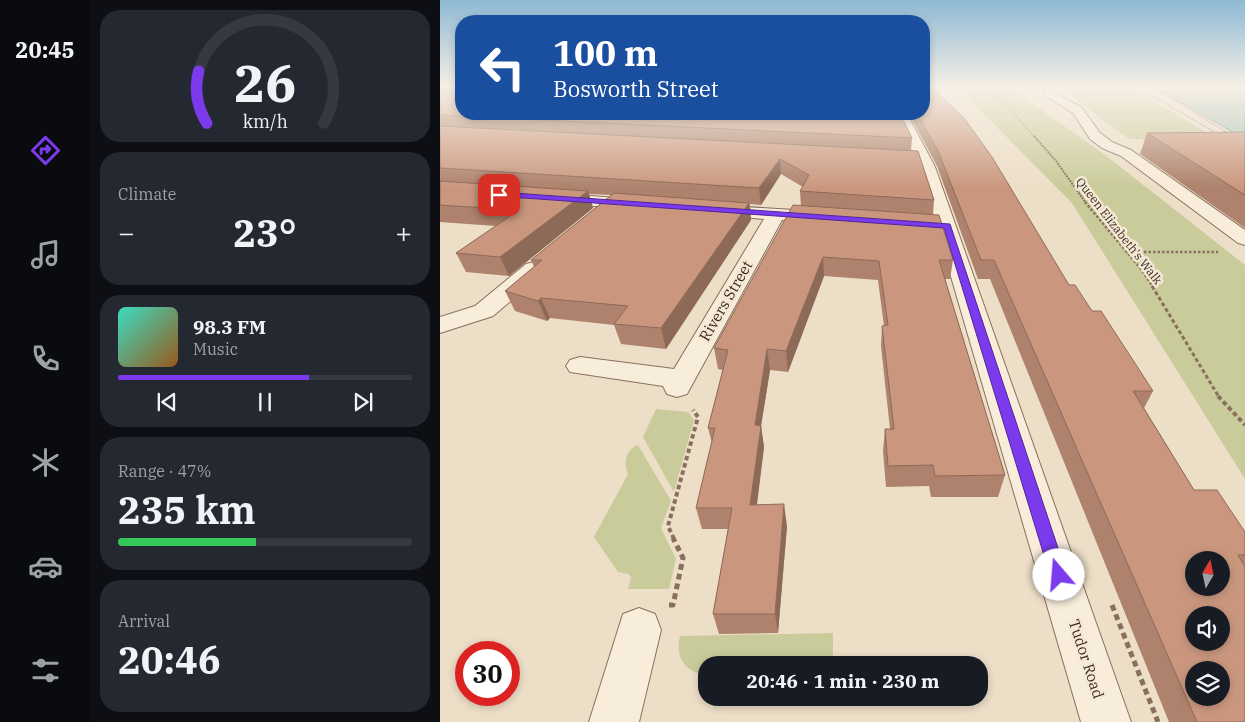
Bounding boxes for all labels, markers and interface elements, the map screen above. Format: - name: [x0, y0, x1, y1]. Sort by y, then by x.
- text: 100 m: [553, 30, 658, 76]
- text: 20:45: [15, 35, 75, 64]
- icon: left: [470, 35, 535, 100]
- text: 26: [234, 49, 296, 116]
- text: Bosworth Street: [553, 74, 719, 103]
- text: km/h: [242, 110, 288, 133]
- icon: directions: [28, 133, 63, 168]
- pin: [478, 174, 520, 216]
- street label: Queen Elizabeth's Walk: [1073, 174, 1166, 287]
- icon: arrive: [485, 181, 513, 209]
- text: Climate: [118, 184, 176, 204]
- text: 23°: [233, 208, 297, 257]
- text: −: [118, 214, 135, 251]
- text: +: [395, 214, 412, 251]
- icon: music: [28, 237, 63, 272]
- street label: Rivers Street: [695, 257, 756, 345]
- text: 98.3 FM: [193, 315, 266, 339]
- text: Music: [193, 339, 238, 359]
- icon: phone: [28, 341, 63, 376]
- icon: previous: [153, 388, 181, 416]
- icon: pause: [251, 388, 279, 416]
- icon: next: [349, 388, 377, 416]
- icon: climate: [28, 445, 63, 480]
- text: Range · 47%: [118, 461, 211, 481]
- text: 235 km: [118, 485, 256, 534]
- position arrow: [1032, 548, 1084, 600]
- icon: car: [28, 549, 63, 584]
- north arrow: [1185, 551, 1230, 596]
- map controls: [1185, 551, 1230, 706]
- button: sound: [1185, 606, 1230, 651]
- text: Arrival: [118, 611, 170, 631]
- street label: Tudor Road: [1065, 617, 1108, 701]
- text: 20:46: [118, 635, 221, 684]
- speed limit sign: 30: [455, 641, 520, 706]
- icon: filters: [28, 653, 63, 688]
- button: layers: [1185, 661, 1230, 706]
- text: 20:46 · 1 min · 230 m: [747, 669, 939, 693]

